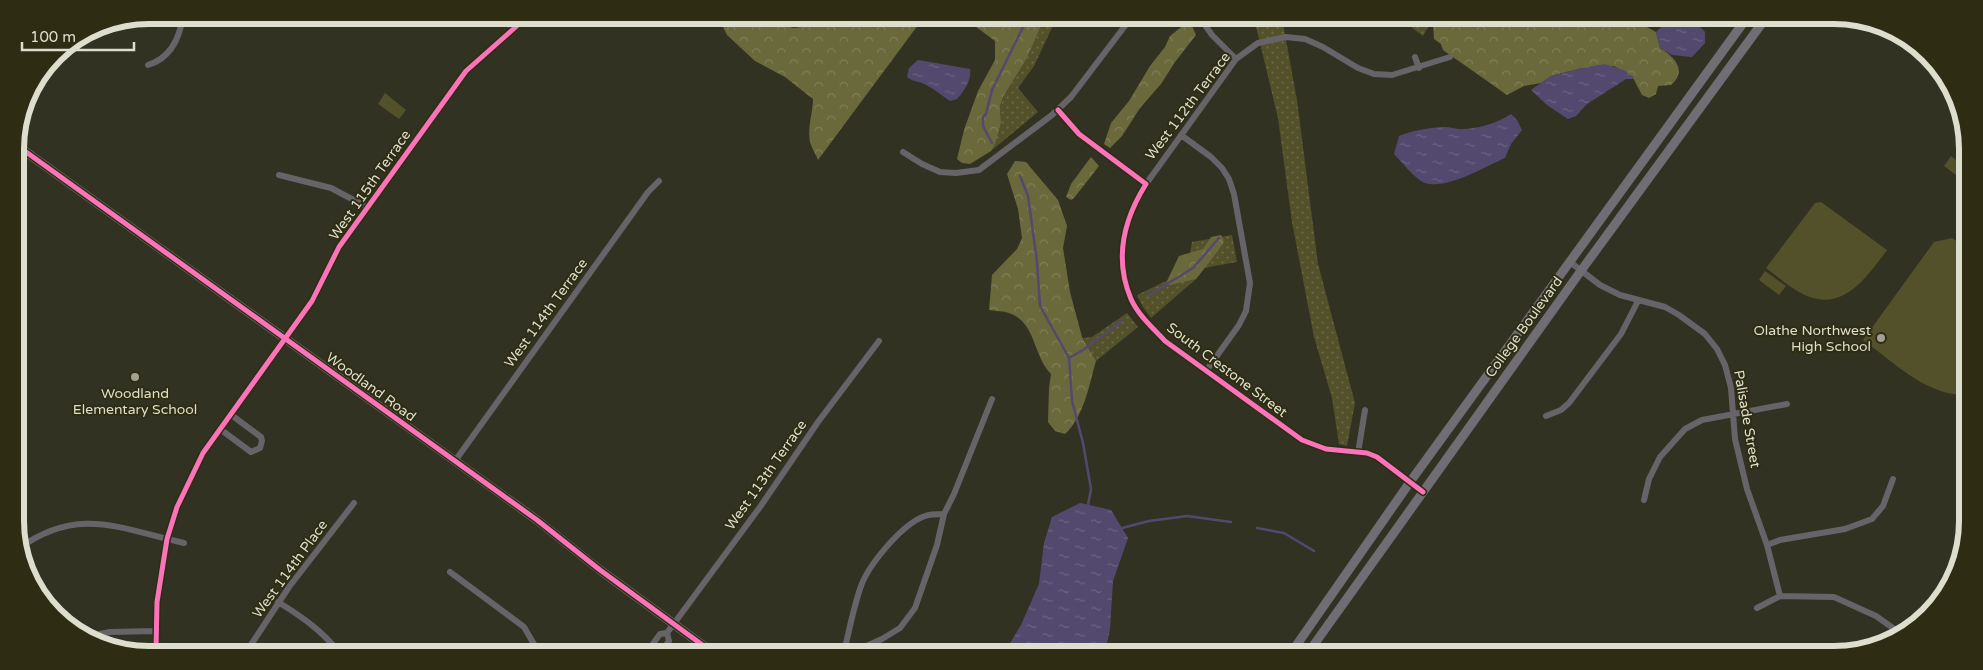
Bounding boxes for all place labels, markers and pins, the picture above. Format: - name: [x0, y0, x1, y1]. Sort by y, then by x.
- place label: Olathe Northwest High School: [1754, 322, 1872, 355]
- marker: Olathe Northwest High School: [1875, 332, 1887, 344]
- marker: Woodland Elementary School: [129, 371, 141, 383]
- place label: Woodland Elementary School: [73, 385, 197, 418]

